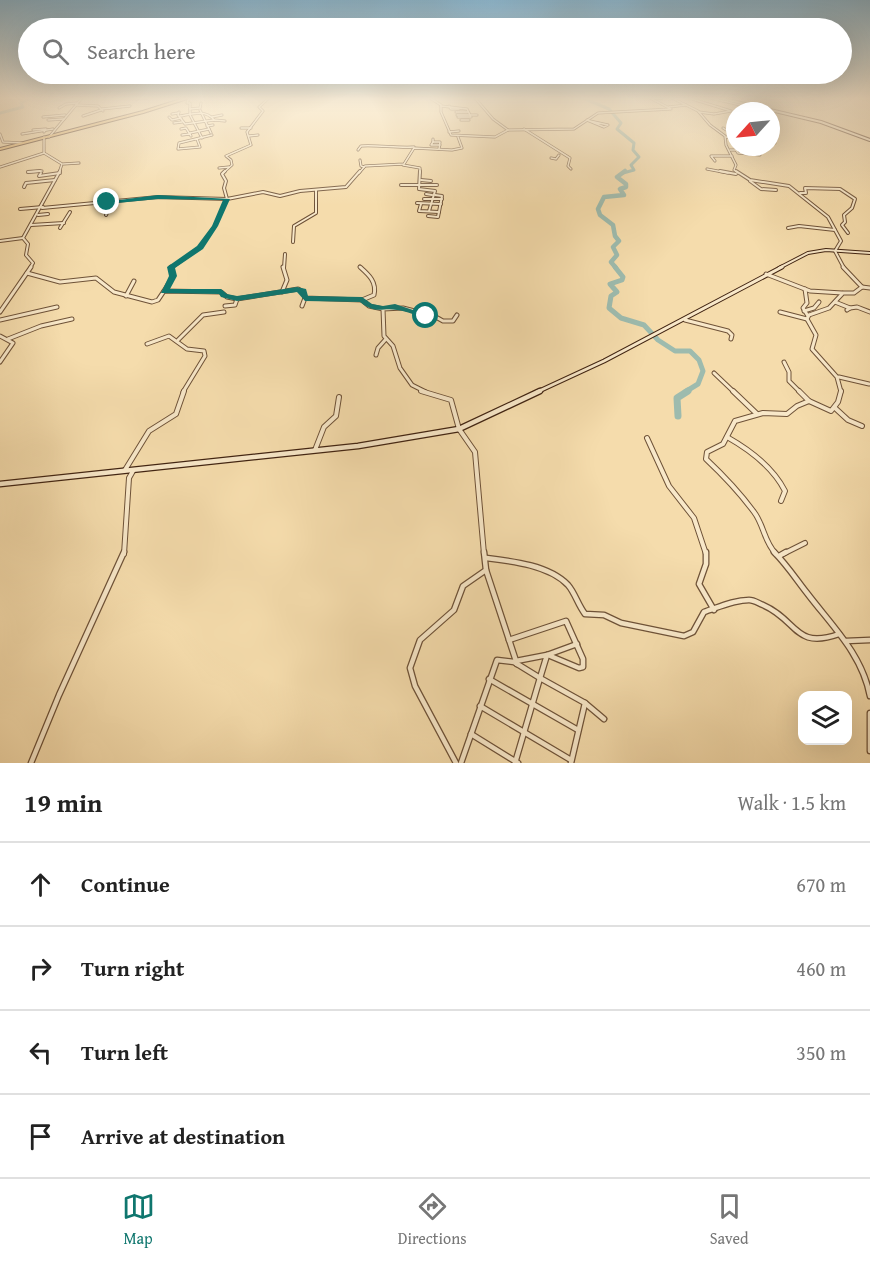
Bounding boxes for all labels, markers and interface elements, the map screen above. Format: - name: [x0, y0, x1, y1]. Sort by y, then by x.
- search box: [18, 18, 852, 84]
- icon: search: [39, 35, 72, 68]
- text: Search here: [87, 35, 196, 67]
- north arrow: [726, 102, 780, 156]
- route end: [93, 188, 119, 214]
- route start: [412, 302, 438, 328]
- map controls: [798, 691, 852, 745]
- button: layers: [798, 691, 852, 745]
- text: 19 min: [24, 783, 102, 822]
- text: Walk · 1.5 km: [737, 788, 846, 817]
- icon: ahead: [24, 868, 57, 901]
- text: Continue: [81, 868, 170, 900]
- text: 670 m: [796, 870, 846, 899]
- icon: right: [24, 952, 57, 985]
- text: Turn right: [81, 952, 184, 984]
- text: 460 m: [796, 954, 846, 983]
- icon: left: [24, 1036, 57, 1069]
- text: Turn left: [81, 1036, 168, 1068]
- text: 350 m: [796, 1038, 846, 1067]
- icon: arrive: [24, 1120, 57, 1153]
- text: Arrive at destination: [81, 1120, 285, 1152]
- tab: Map: [122, 1190, 155, 1250]
- tab: Directions: [398, 1190, 467, 1250]
- tab: Saved: [710, 1190, 748, 1250]

